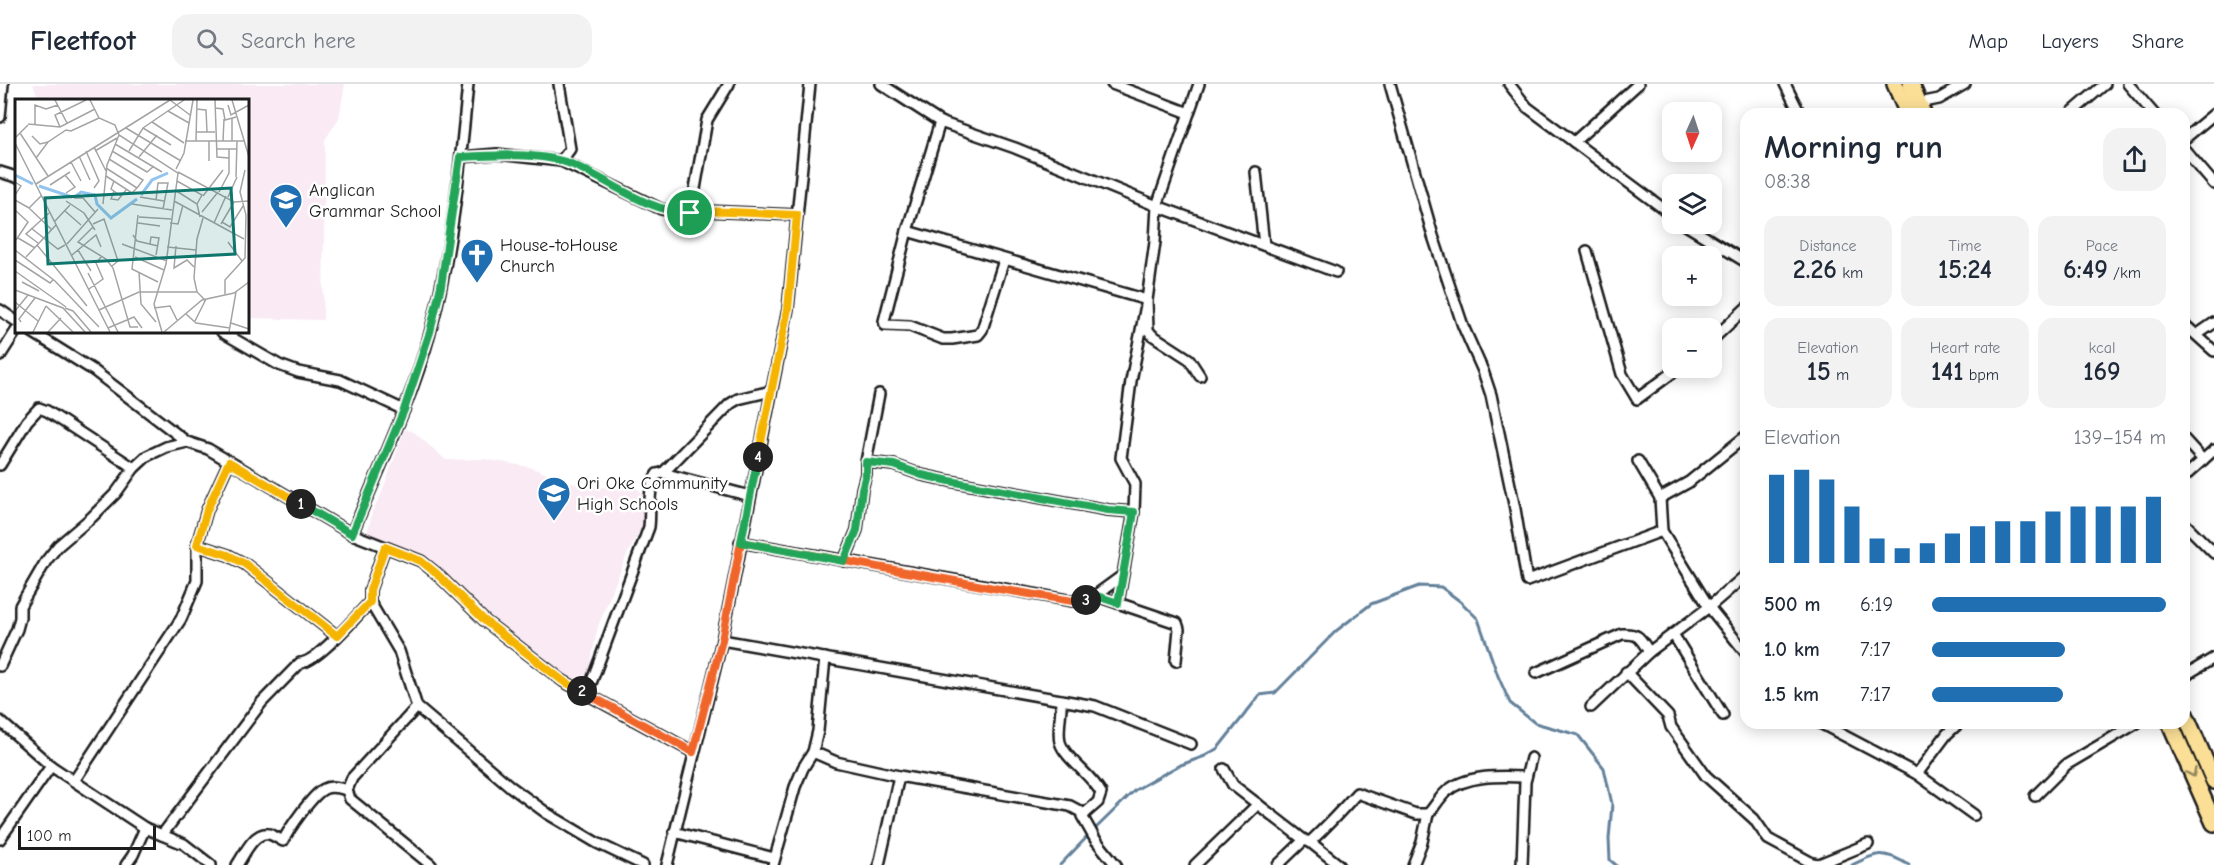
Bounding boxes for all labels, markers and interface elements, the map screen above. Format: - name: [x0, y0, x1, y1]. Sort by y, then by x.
- search box: [172, 14, 592, 68]
- text: Fleetfoot: [30, 25, 136, 57]
- icon: search: [193, 25, 226, 58]
- text: Search here: [241, 28, 356, 54]
- text: Map: [1969, 29, 2008, 53]
- text: Layers: [2041, 29, 2099, 53]
- text: Share: [2132, 29, 2184, 53]
- inset map: [15, 99, 249, 333]
- north arrow: [1662, 102, 1722, 162]
- map controls: [1662, 102, 1722, 378]
- text: Morning run: [1764, 128, 1943, 166]
- button: share: [2103, 128, 2166, 191]
- text: 08:38: [1764, 170, 1811, 193]
- button: layers: [1662, 174, 1722, 234]
- place label: Anglican Grammar School: [309, 180, 441, 222]
- school or university icon: Anglican Grammar School: [268, 182, 304, 229]
- pin: [664, 187, 715, 238]
- icon: arrive: [673, 196, 706, 229]
- place label: House-toHouse Church: [500, 235, 618, 277]
- church icon: House-toHouse Church: [459, 237, 495, 284]
- text: Distance: [1799, 237, 1857, 255]
- text: Time: [1948, 237, 1982, 255]
- text: Pace: [2086, 237, 2118, 255]
- button: +: [1662, 246, 1722, 306]
- text: 2.26: [1793, 255, 1837, 285]
- text: 15:24: [1938, 255, 1992, 285]
- text: 6:49: [2063, 255, 2108, 285]
- text: km: [1837, 264, 1863, 282]
- text: /km: [2108, 264, 2141, 282]
- button: −: [1662, 318, 1722, 378]
- text: Elevation: [1797, 339, 1859, 357]
- text: Heart rate: [1930, 339, 2000, 357]
- text: kcal: [2089, 339, 2115, 357]
- text: 15: [1807, 357, 1831, 387]
- text: 141: [1931, 357, 1963, 387]
- text: 169: [2083, 357, 2121, 387]
- text: m: [1831, 366, 1849, 384]
- text: bpm: [1963, 366, 1999, 384]
- text: Elevation: [1764, 426, 1841, 449]
- text: 139–154 m: [2074, 426, 2166, 449]
- pin: 4: [743, 442, 773, 472]
- text: 4: [754, 448, 762, 466]
- place label: Ori Oke Community High Schools: [577, 473, 728, 515]
- school or university icon: Ori Oke Community High Schools: [536, 475, 572, 522]
- pin: 1: [286, 489, 316, 519]
- text: 1: [298, 495, 304, 513]
- pin: 3: [1071, 585, 1101, 615]
- text: 3: [1082, 591, 1090, 609]
- text: 500 m: [1764, 593, 1821, 616]
- text: 6:19: [1860, 593, 1893, 616]
- text: 1.0 km: [1764, 638, 1820, 661]
- text: 7:17: [1860, 638, 1890, 661]
- pin: 2: [567, 676, 597, 706]
- text: 2: [578, 682, 586, 700]
- text: 1.5 km: [1764, 683, 1819, 706]
- text: 7:17: [1860, 683, 1890, 706]
- one-way arrow: [2184, 767, 2196, 778]
- scale bar: [18, 823, 156, 850]
- text: 100 m: [27, 827, 71, 845]

